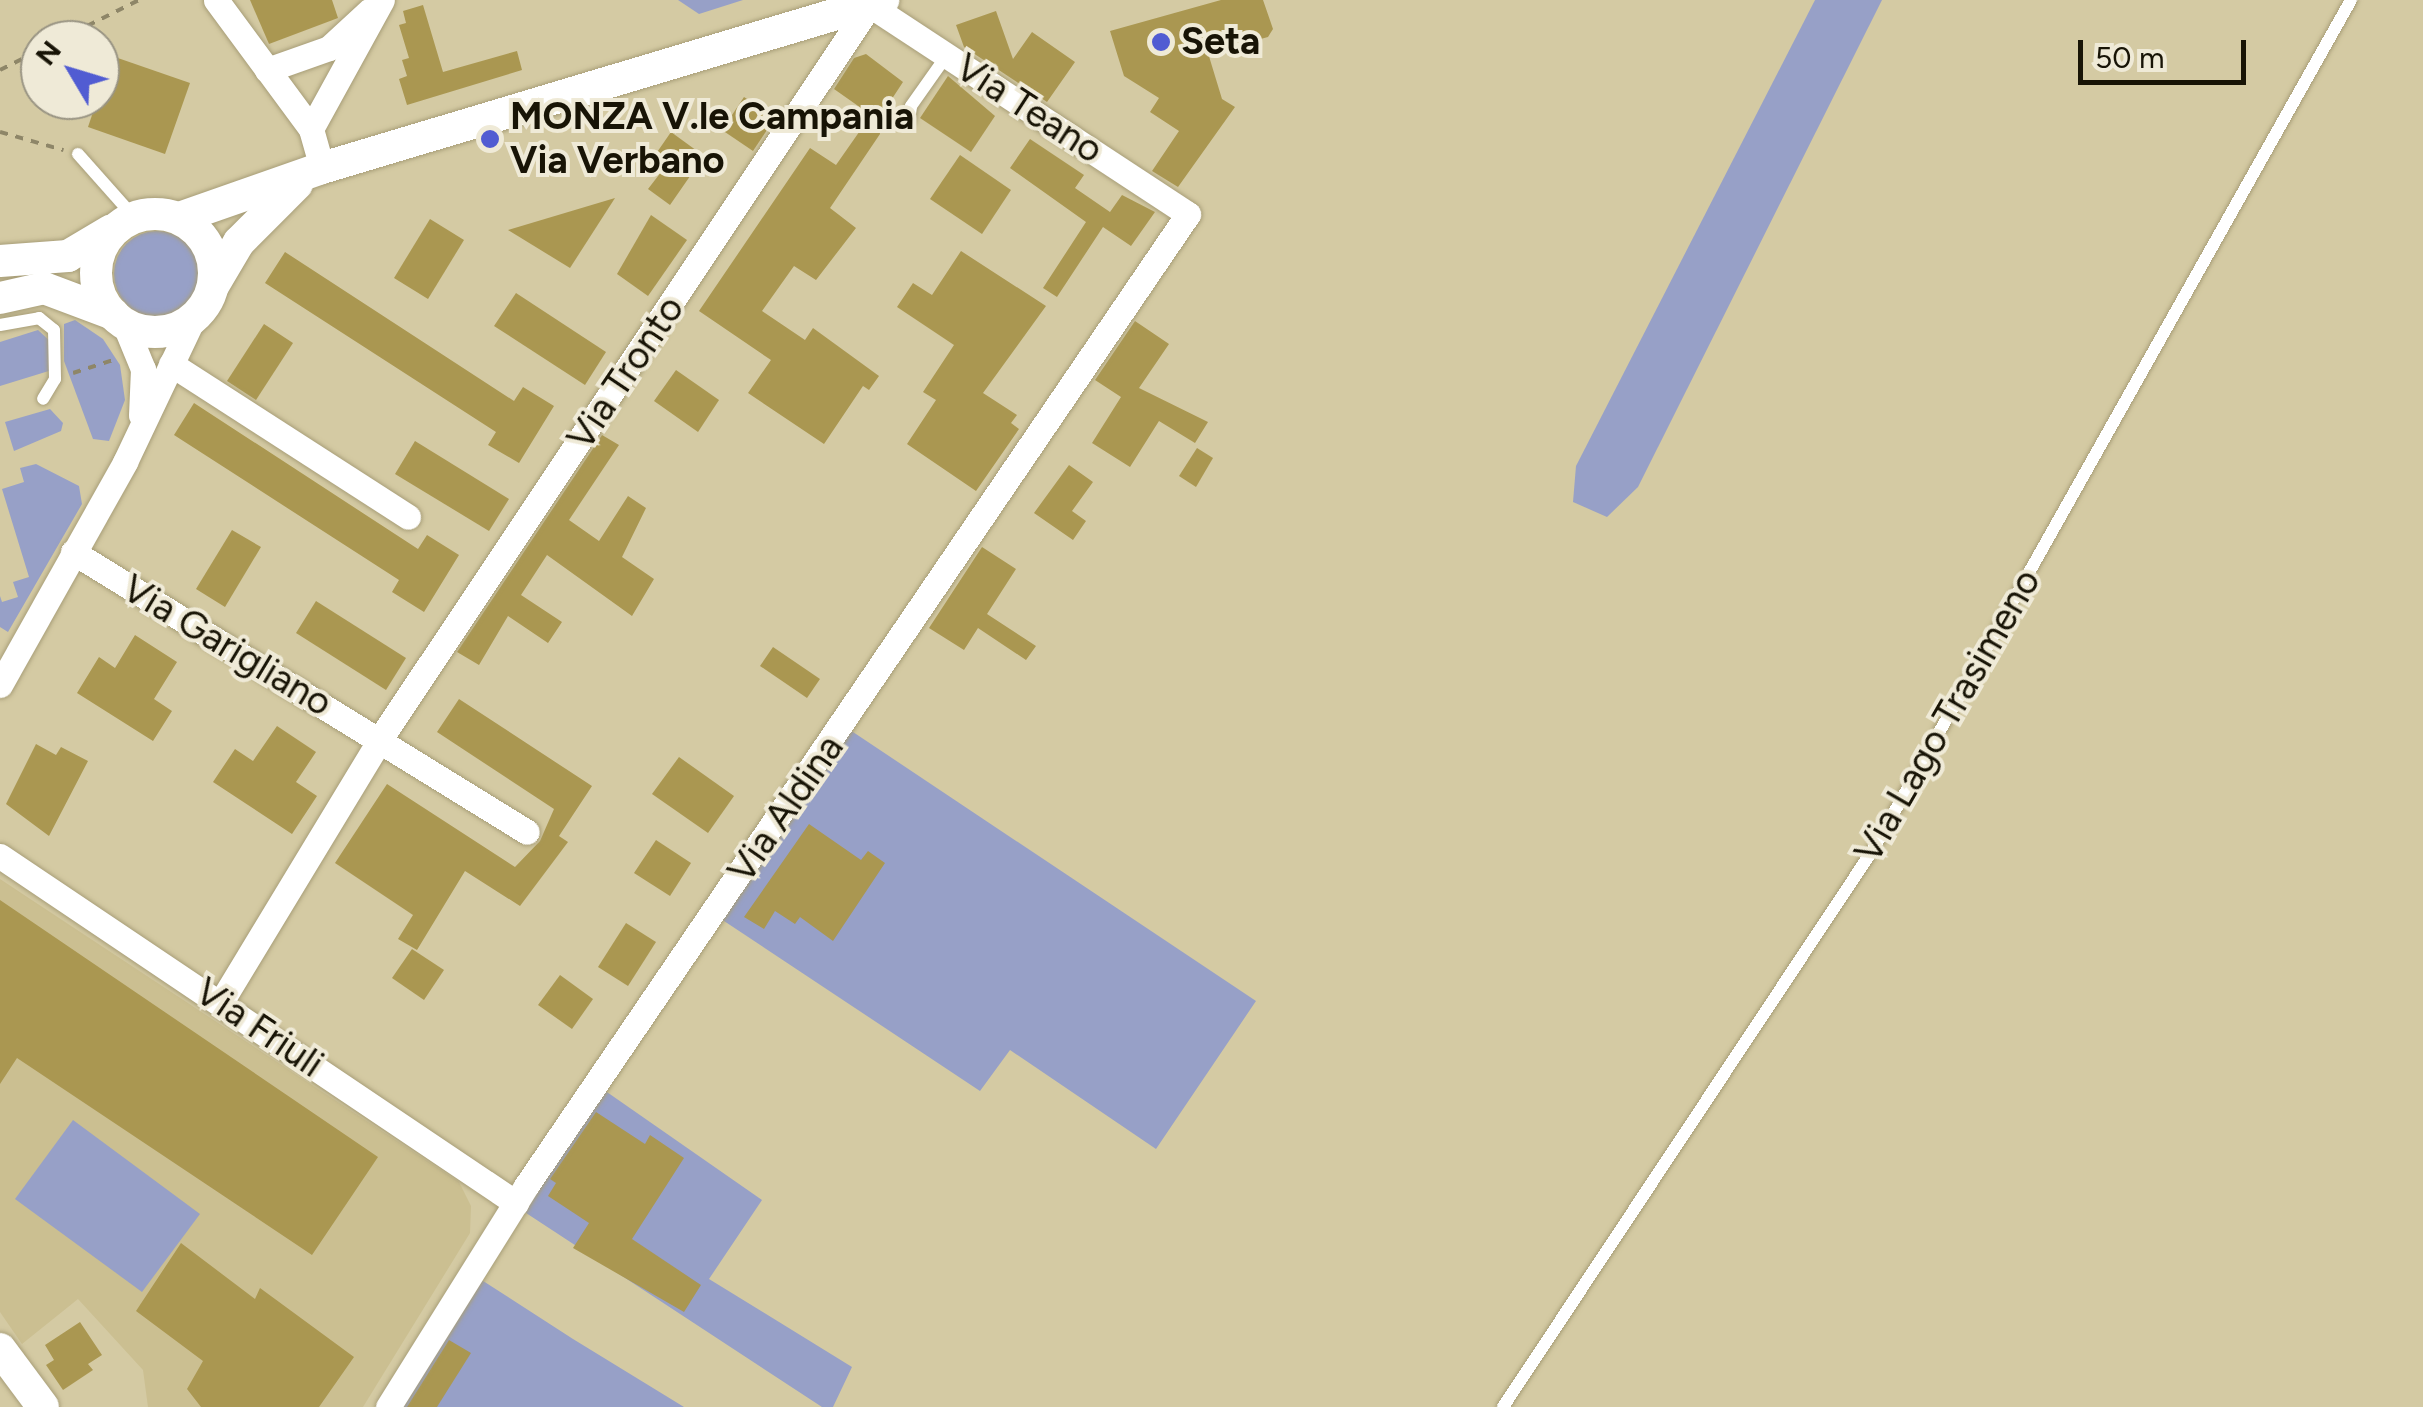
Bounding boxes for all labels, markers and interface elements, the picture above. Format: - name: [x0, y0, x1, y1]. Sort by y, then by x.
- place label: Seta: [1181, 19, 1260, 65]
- north arrow: [20, 20, 120, 120]
- scale bar: [2083, 20, 2250, 82]
- marker: Seta: [1150, 31, 1172, 53]
- text: N: [28, 34, 68, 72]
- text: 50 m: [2095, 39, 2164, 76]
- street label: Via Teano: [947, 45, 1111, 173]
- place label: MONZA V.le Campania Via Verbano: [510, 94, 914, 183]
- marker: MONZA V.le Campania Via Verbano: [479, 128, 501, 150]
- street label: Via Tronto: [558, 287, 694, 459]
- street label: Via Lago Trasimeno: [1845, 561, 2051, 871]
- street label: Via Garigliano: [114, 566, 340, 726]
- street label: Via Aldina: [719, 726, 853, 892]
- street label: Via Friuli: [186, 969, 332, 1087]

